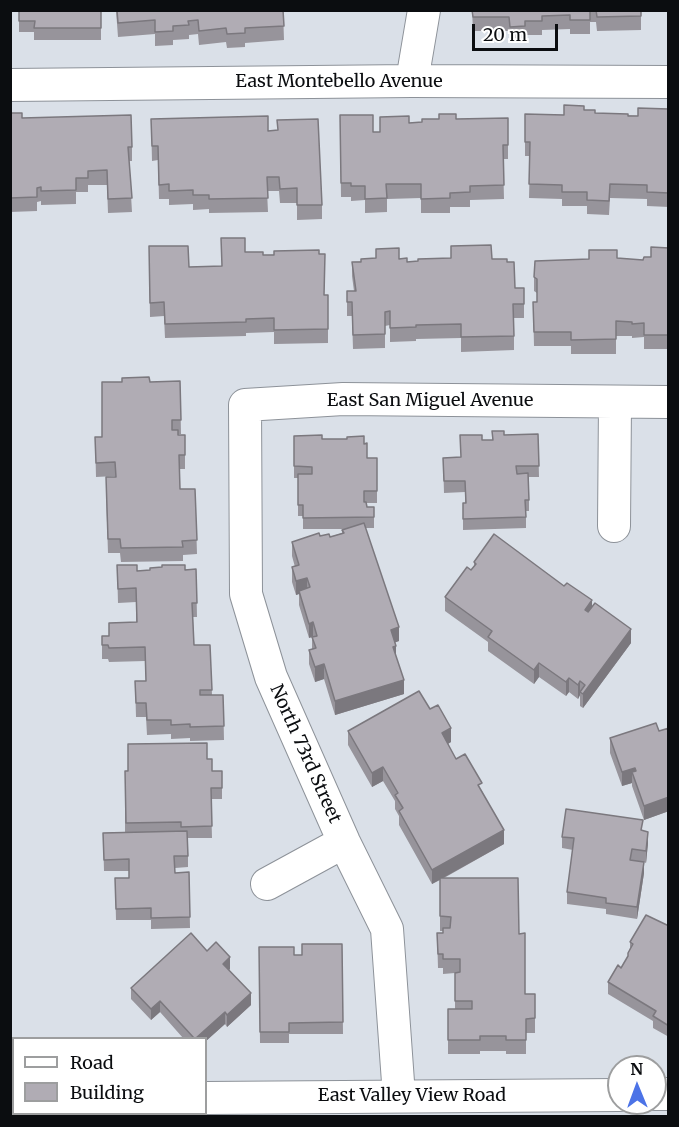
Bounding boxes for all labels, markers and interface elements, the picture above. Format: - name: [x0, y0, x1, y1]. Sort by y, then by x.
- scale bar: [475, 12, 560, 50]
- text: 20 m: [483, 23, 527, 46]
- street label: East Montebello Avenue: [235, 71, 443, 93]
- street label: East San Miguel Avenue: [327, 390, 533, 412]
- street label: North 73rd Street: [265, 681, 345, 827]
- legend: [12, 1037, 207, 1115]
- text: Road: [70, 1051, 114, 1074]
- north arrow: [607, 1055, 667, 1115]
- text: N: [630, 1059, 643, 1079]
- text: Building: [70, 1081, 144, 1104]
- street label: East Valley View Road: [318, 1085, 506, 1107]

